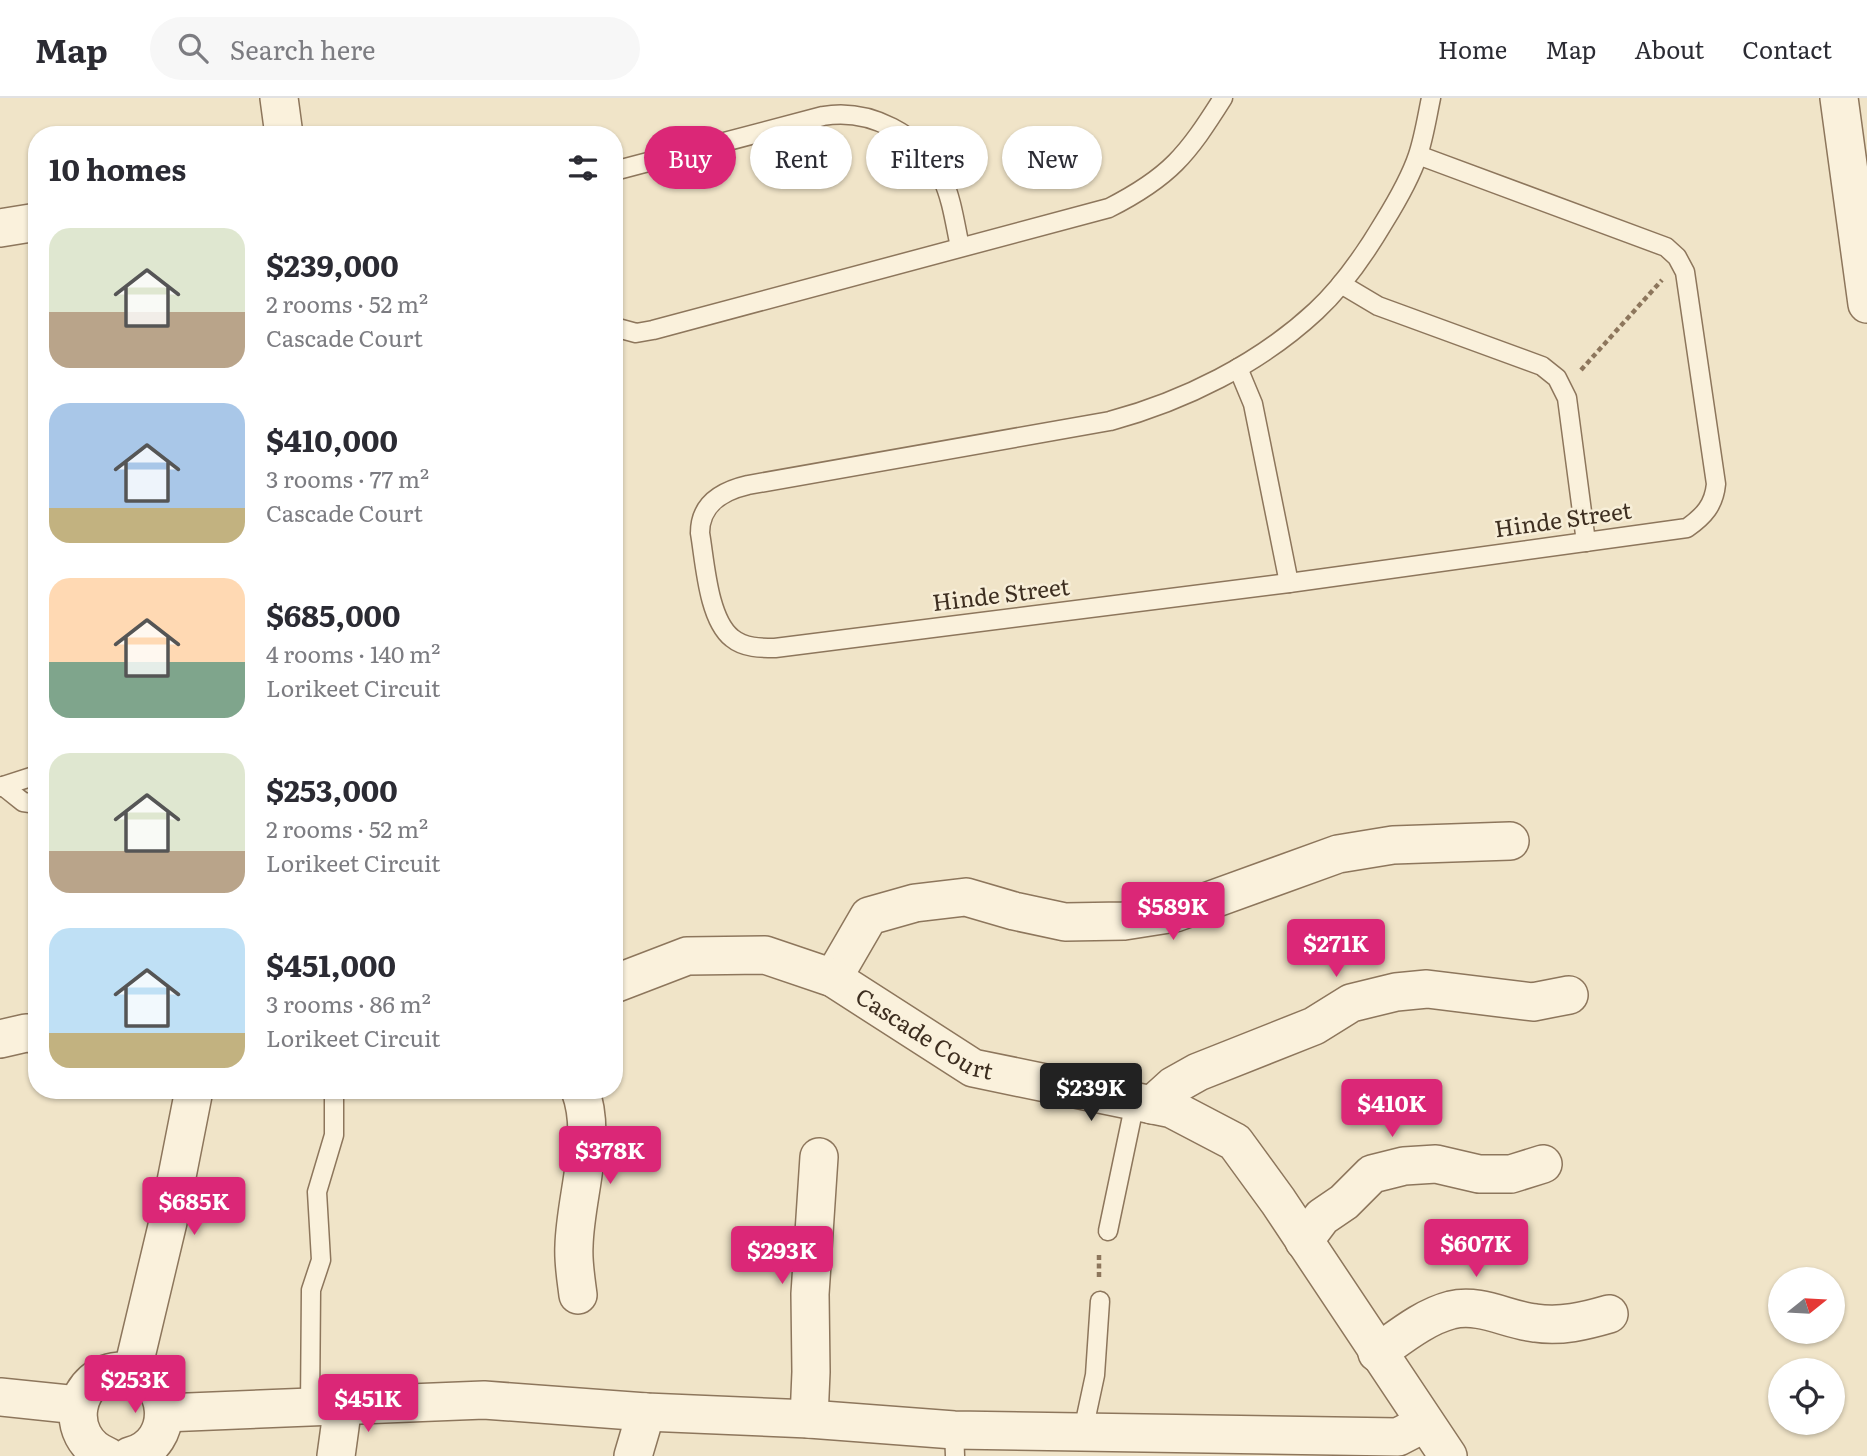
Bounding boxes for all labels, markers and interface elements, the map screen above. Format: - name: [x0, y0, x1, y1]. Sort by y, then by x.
- search box: [150, 17, 640, 80]
- text: Map: [35, 24, 108, 73]
- icon: search: [174, 29, 212, 67]
- text: Search here: [230, 29, 376, 68]
- text: Home: [1438, 31, 1507, 66]
- text: Map: [1545, 31, 1596, 66]
- text: About: [1634, 31, 1704, 66]
- text: Contact: [1742, 31, 1832, 66]
- chip: Buy: [644, 126, 736, 189]
- chip: Rent: [750, 126, 852, 189]
- chip: Filters: [866, 126, 988, 189]
- chip: New: [1002, 126, 1102, 189]
- text: 10 homes: [49, 146, 186, 190]
- icon: filters: [564, 149, 602, 187]
- text: $239,000: [266, 242, 399, 286]
- icon: home: [105, 256, 189, 340]
- text: 2 rooms · 52 m²: [266, 286, 428, 320]
- text: Cascade Court: [266, 320, 423, 354]
- text: $410,000: [266, 417, 398, 461]
- icon: home: [105, 431, 189, 515]
- text: 3 rooms · 77 m²: [266, 461, 429, 495]
- street label: Hinde Street: [1492, 491, 1634, 544]
- text: Cascade Court: [266, 495, 423, 529]
- street label: Hinde Street: [930, 568, 1072, 618]
- text: $685,000: [266, 592, 401, 636]
- icon: home: [105, 606, 189, 690]
- text: 4 rooms · 140 m²: [266, 636, 440, 670]
- text: Lorikeet Circuit: [266, 670, 440, 704]
- text: $253,000: [266, 767, 398, 811]
- icon: home: [105, 781, 189, 865]
- text: 2 rooms · 52 m²: [266, 811, 428, 845]
- text: Lorikeet Circuit: [266, 845, 440, 879]
- pin: $589K: [1124, 882, 1222, 942]
- text: $589K: [1138, 888, 1208, 922]
- pin: $271K: [1287, 920, 1385, 979]
- text: $271K: [1303, 925, 1369, 959]
- text: $451,000: [266, 942, 396, 986]
- icon: home: [105, 956, 189, 1040]
- street label: Cascade Court: [850, 978, 997, 1087]
- text: 3 rooms · 86 m²: [266, 986, 431, 1020]
- text: Lorikeet Circuit: [266, 1020, 440, 1054]
- pin: $239K: [1042, 1063, 1140, 1123]
- text: $239K: [1056, 1069, 1126, 1103]
- pin: $410K: [1343, 1080, 1441, 1139]
- text: $410K: [1357, 1085, 1427, 1119]
- pin: $378K: [561, 1126, 659, 1186]
- text: $378K: [575, 1132, 645, 1166]
- pin: $685K: [145, 1178, 243, 1237]
- text: $685K: [158, 1183, 230, 1217]
- pin: $607K: [1427, 1220, 1525, 1279]
- text: $607K: [1440, 1225, 1512, 1259]
- pin: $293K: [733, 1226, 831, 1286]
- text: $293K: [747, 1232, 817, 1266]
- north arrow: [1768, 1267, 1844, 1344]
- map controls: [1768, 1267, 1845, 1435]
- pin: $253K: [86, 1356, 184, 1415]
- button: locate: [1768, 1358, 1845, 1435]
- text: $253K: [100, 1361, 170, 1395]
- pin: $451K: [319, 1374, 417, 1434]
- text: $451K: [334, 1380, 402, 1414]

